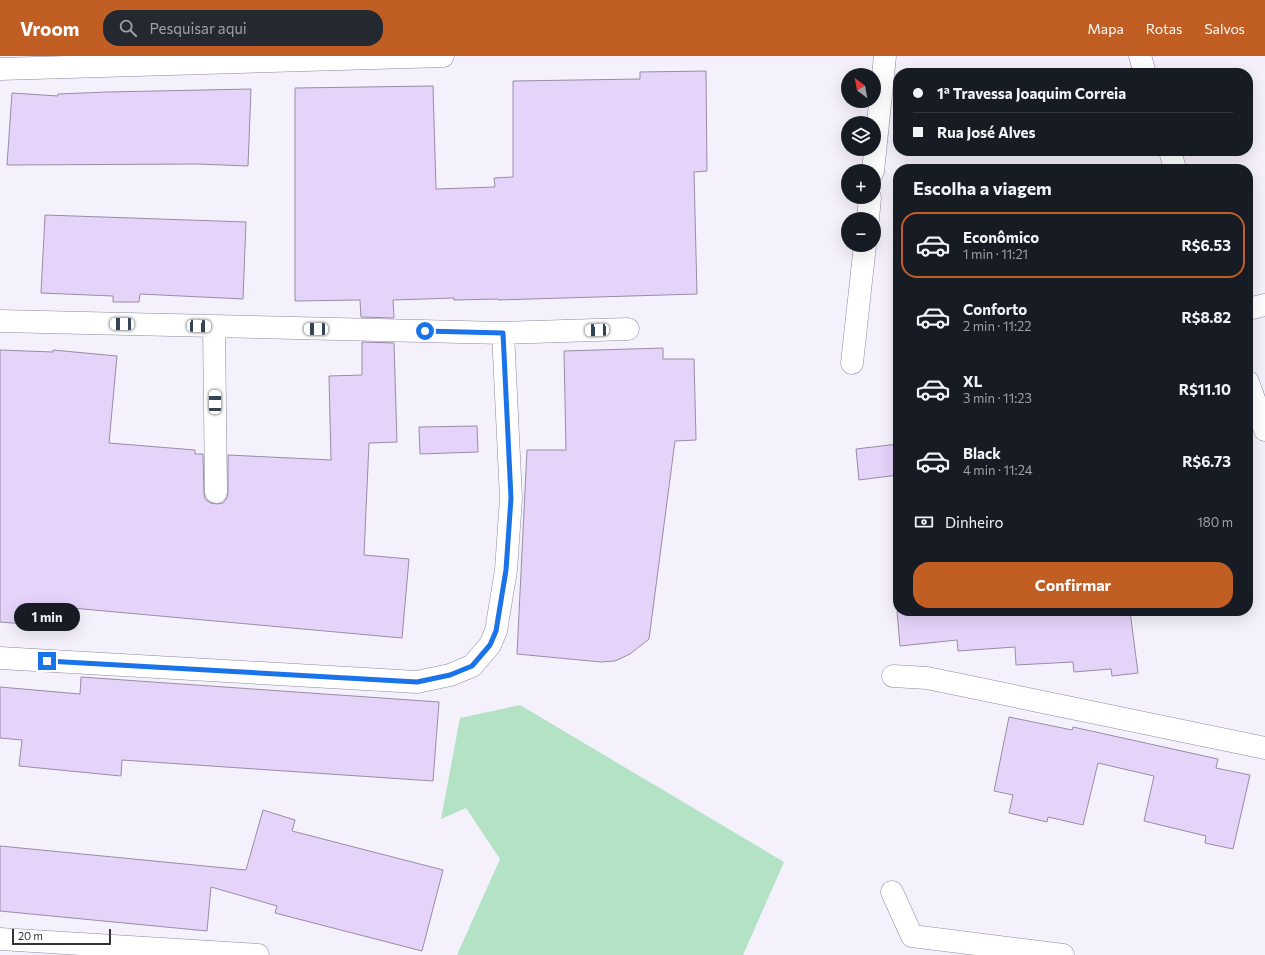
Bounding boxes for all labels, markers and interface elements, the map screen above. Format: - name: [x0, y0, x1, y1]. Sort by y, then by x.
- search box: [103, 10, 383, 46]
- text: Vroom: [20, 17, 79, 40]
- icon: search: [117, 17, 139, 39]
- text: Pesquisar aqui: [149, 19, 247, 37]
- text: Mapa: [1088, 20, 1124, 37]
- text: Rotas: [1146, 20, 1182, 37]
- text: Salvos: [1204, 20, 1245, 37]
- north arrow: [841, 68, 881, 108]
- map controls: [841, 68, 881, 252]
- text: 1ª Travessa Joaquim Correia: [937, 84, 1126, 102]
- button: layers: [841, 116, 881, 156]
- text: Rua José Alves: [937, 123, 1035, 141]
- button: +: [841, 164, 881, 204]
- text: Escolha a viagem: [913, 177, 1052, 199]
- button: −: [841, 212, 881, 252]
- icon: car: [915, 227, 951, 263]
- text: Econômico: [963, 228, 1039, 246]
- text: R$6.53: [1182, 236, 1231, 254]
- text: 1 min · 11:21: [963, 246, 1028, 262]
- icon: car: [915, 299, 951, 335]
- text: Conforto: [963, 300, 1027, 318]
- text: R$8.82: [1181, 308, 1231, 326]
- car: [110, 318, 134, 330]
- text: 2 min · 11:22: [963, 318, 1031, 334]
- car: [187, 320, 211, 332]
- route start: [416, 322, 434, 340]
- car: [304, 323, 328, 335]
- car: [585, 324, 609, 336]
- icon: car: [915, 371, 951, 407]
- text: XL: [963, 372, 982, 390]
- text: R$11.10: [1179, 380, 1231, 398]
- car: [209, 390, 221, 414]
- text: 3 min · 11:23: [963, 390, 1032, 406]
- icon: car: [915, 443, 951, 479]
- text: Black: [963, 444, 1001, 462]
- text: R$6.73: [1182, 452, 1231, 470]
- text: 4 min · 11:24: [963, 462, 1032, 478]
- icon: cash: [913, 511, 935, 533]
- text: Dinheiro: [945, 513, 1004, 531]
- text: 180 m: [1197, 514, 1233, 530]
- button: Confirmar: [913, 562, 1233, 608]
- callout: 1 min: [14, 603, 80, 631]
- text: 1 min: [32, 609, 62, 625]
- route end: [38, 652, 56, 670]
- scale bar: [12, 927, 111, 946]
- text: 20 m: [18, 929, 43, 942]

